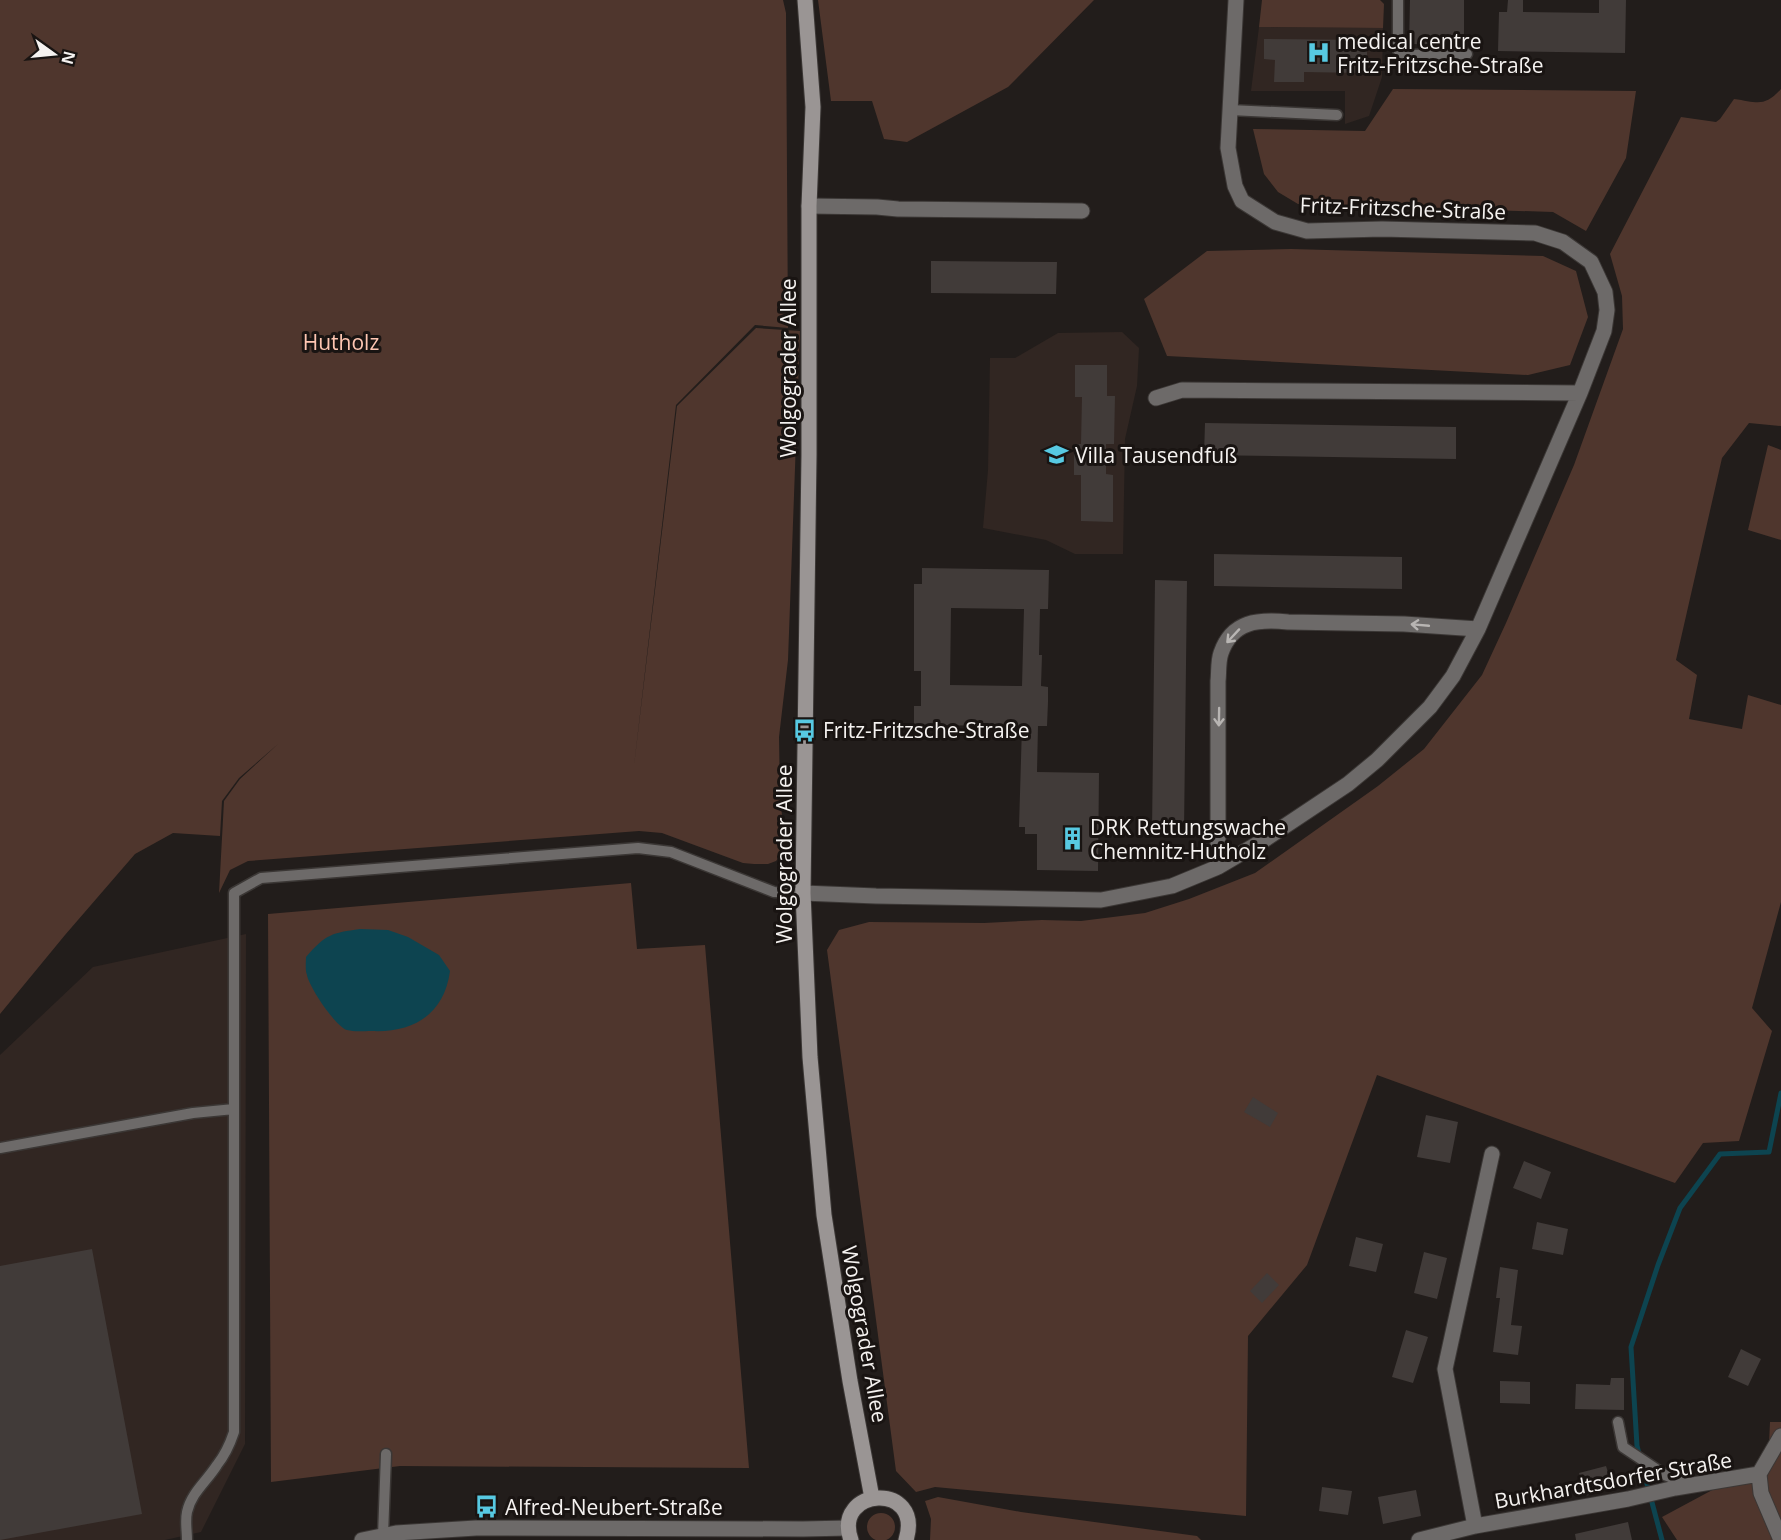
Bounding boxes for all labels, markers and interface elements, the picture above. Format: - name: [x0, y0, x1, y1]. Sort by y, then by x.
- north arrow: [24, 24, 84, 84]
- place label: medical centre Fritz-Fritzsche-Straße: [1337, 27, 1543, 79]
- hospital icon: medical centre Fritz-Fritzsche-Straße: [1306, 40, 1332, 66]
- text: N: [56, 49, 81, 67]
- street label: Fritz-Fritzsche-Straße: [1299, 190, 1507, 226]
- street label: Wolgograder Allee: [774, 278, 802, 458]
- park label: Hutholz: [303, 328, 379, 356]
- place label: Villa Tausendfuß: [1075, 441, 1237, 469]
- school or university icon: Villa Tausendfuß: [1044, 442, 1070, 468]
- one-way arrow: [1410, 620, 1430, 631]
- one-way arrow: [1226, 628, 1241, 643]
- one-way arrow: [1213, 706, 1225, 726]
- place label: Fritz-Fritzsche-Straße: [823, 716, 1029, 744]
- bus stop icon: Fritz-Fritzsche-Straße: [792, 717, 818, 743]
- street label: Wolgograder Allee: [770, 764, 798, 944]
- place label: DRK Rettungswache Chemnitz-Hutholz: [1090, 813, 1286, 865]
- building icon: DRK Rettungswache Chemnitz-Hutholz: [1059, 826, 1085, 852]
- street label: Wolgograder Allee: [836, 1243, 894, 1425]
- street label: Burkhardtsdorfer Straße: [1492, 1445, 1734, 1515]
- place label: Alfred-Neubert-Straße: [505, 1493, 723, 1521]
- bus stop icon: Alfred-Neubert-Straße: [474, 1494, 500, 1520]

